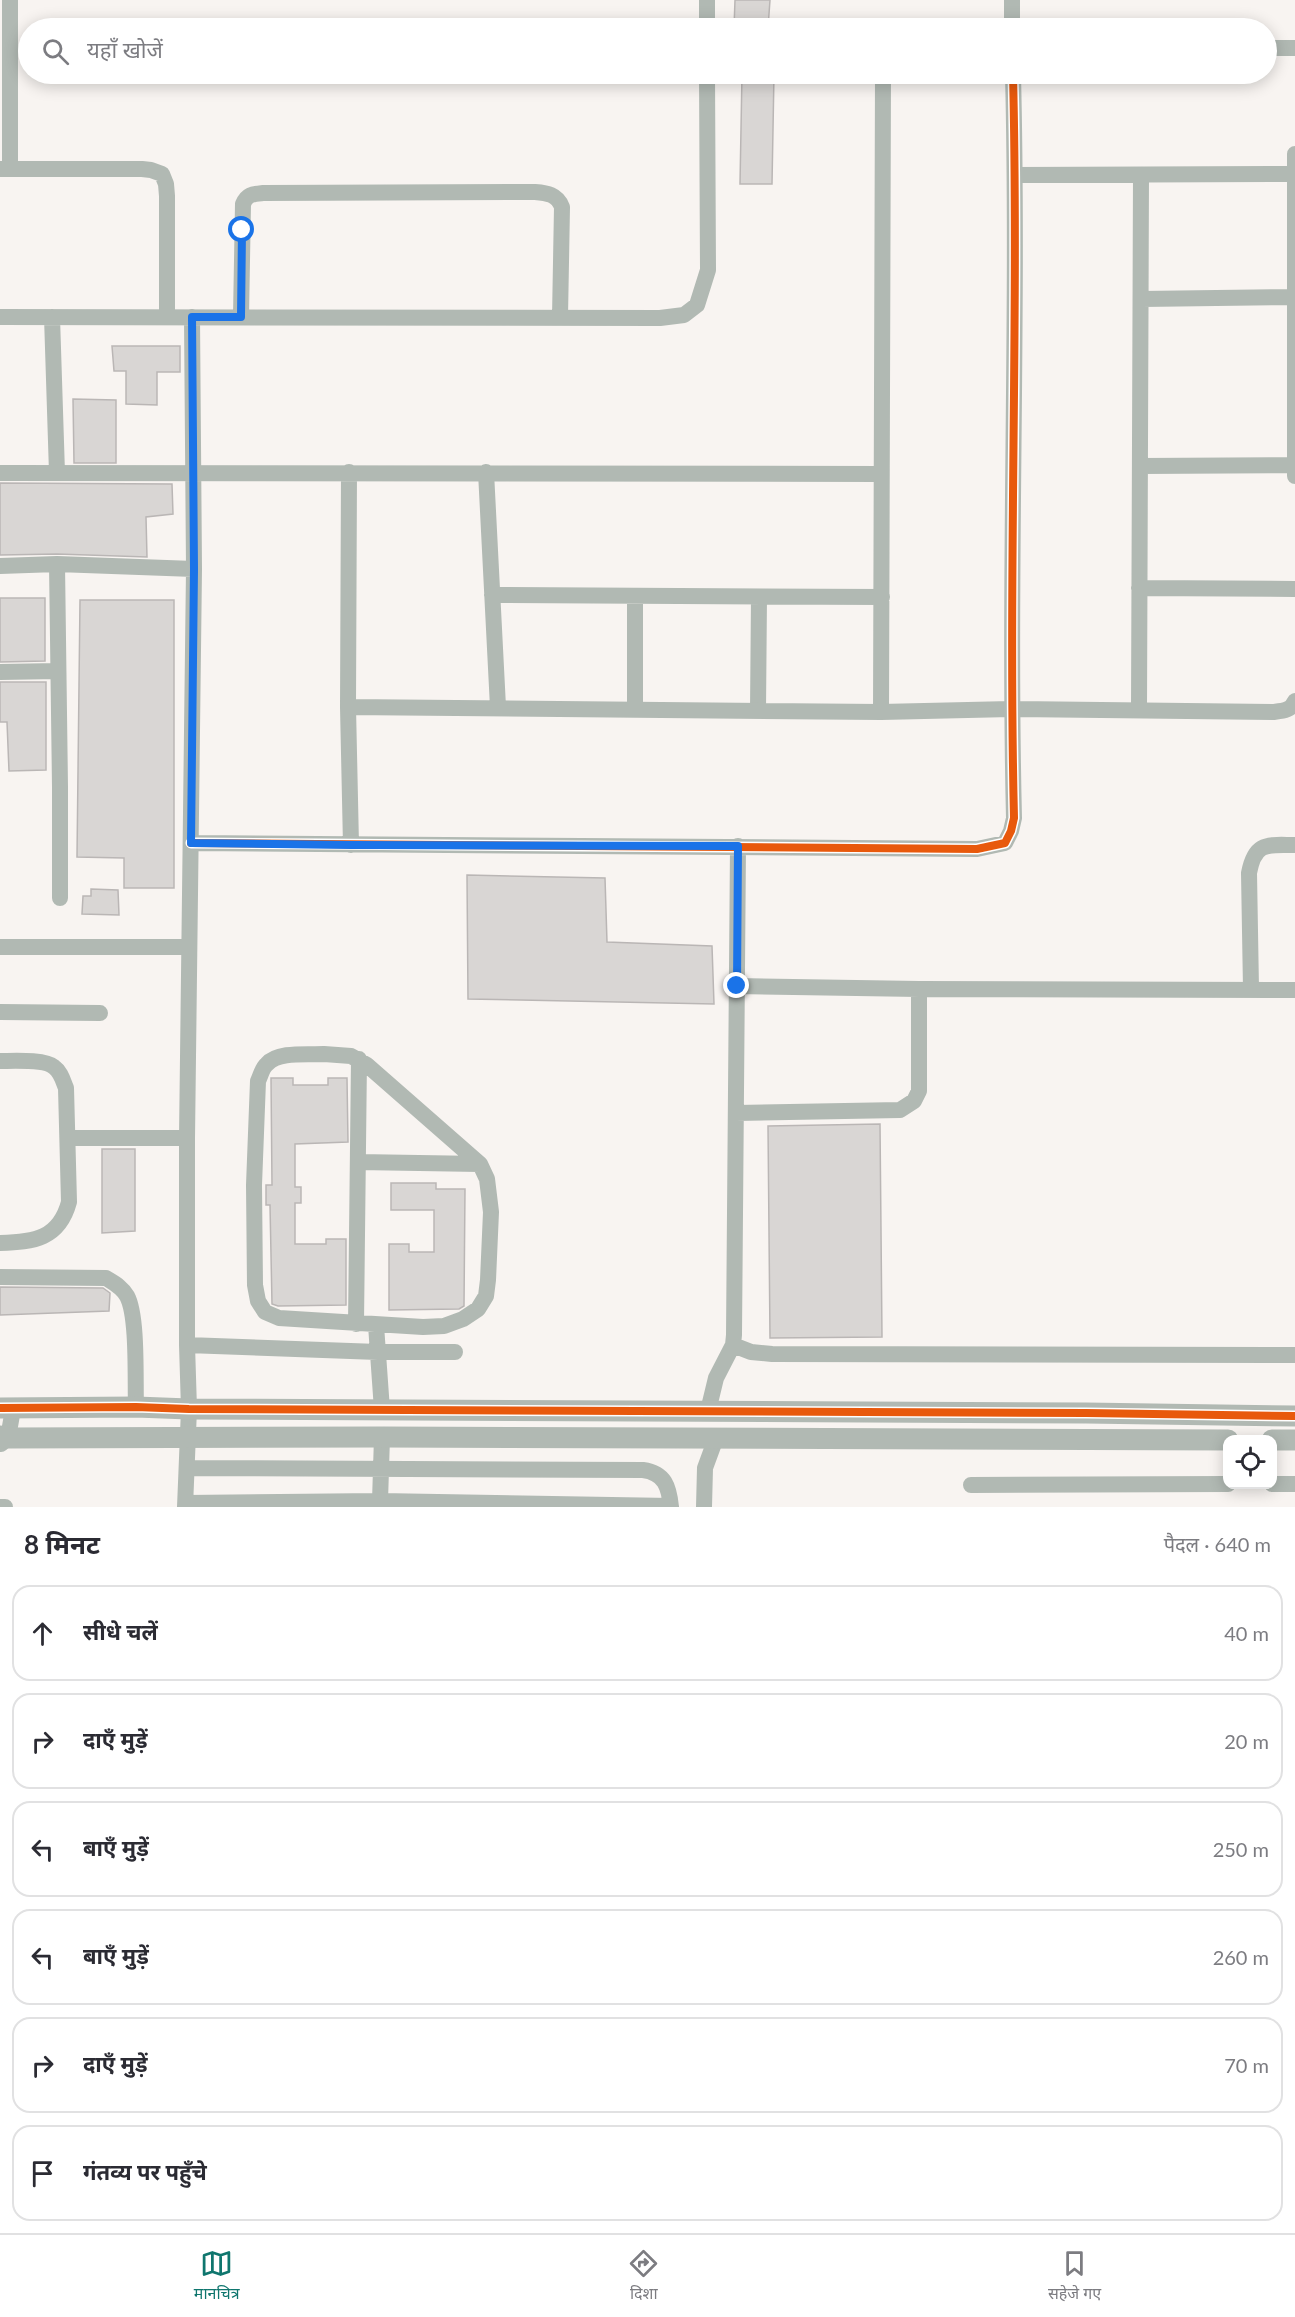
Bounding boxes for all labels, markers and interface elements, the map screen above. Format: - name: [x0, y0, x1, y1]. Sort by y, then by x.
- search box: [18, 18, 1277, 84]
- icon: search: [39, 35, 72, 68]
- text: यहाँ खोजें: [87, 36, 163, 63]
- route start: [228, 216, 254, 242]
- route end: [723, 972, 749, 998]
- map controls: [1223, 1435, 1277, 1489]
- button: locate: [1223, 1435, 1277, 1489]
- text: 8 मिनट: [24, 1528, 100, 1560]
- text: पैदल · 640 m: [1164, 1532, 1271, 1556]
- icon: ahead: [26, 1617, 59, 1650]
- text: सीधे चलें: [83, 1618, 158, 1645]
- text: 40 m: [1224, 1621, 1269, 1645]
- icon: right: [26, 1725, 59, 1758]
- text: दाएँ मुड़ें: [83, 1726, 147, 1753]
- text: 20 m: [1224, 1729, 1269, 1753]
- icon: left: [26, 1833, 59, 1866]
- text: बाएँ मुड़ें: [83, 1834, 149, 1861]
- text: 250 m: [1213, 1837, 1269, 1861]
- icon: left: [26, 1941, 59, 1974]
- text: बाएँ मुड़ें: [83, 1942, 149, 1969]
- text: 260 m: [1213, 1945, 1269, 1969]
- icon: right: [26, 2049, 59, 2082]
- text: दाएँ मुड़ें: [83, 2050, 147, 2077]
- text: 70 m: [1224, 2053, 1269, 2077]
- icon: arrive: [26, 2157, 59, 2190]
- text: गंतव्य पर पहुँचे: [83, 2158, 207, 2185]
- tab: मानचित्र: [194, 2247, 240, 2306]
- tab: दिशा: [627, 2247, 660, 2306]
- tab: सहेजे गए: [1048, 2247, 1101, 2306]

